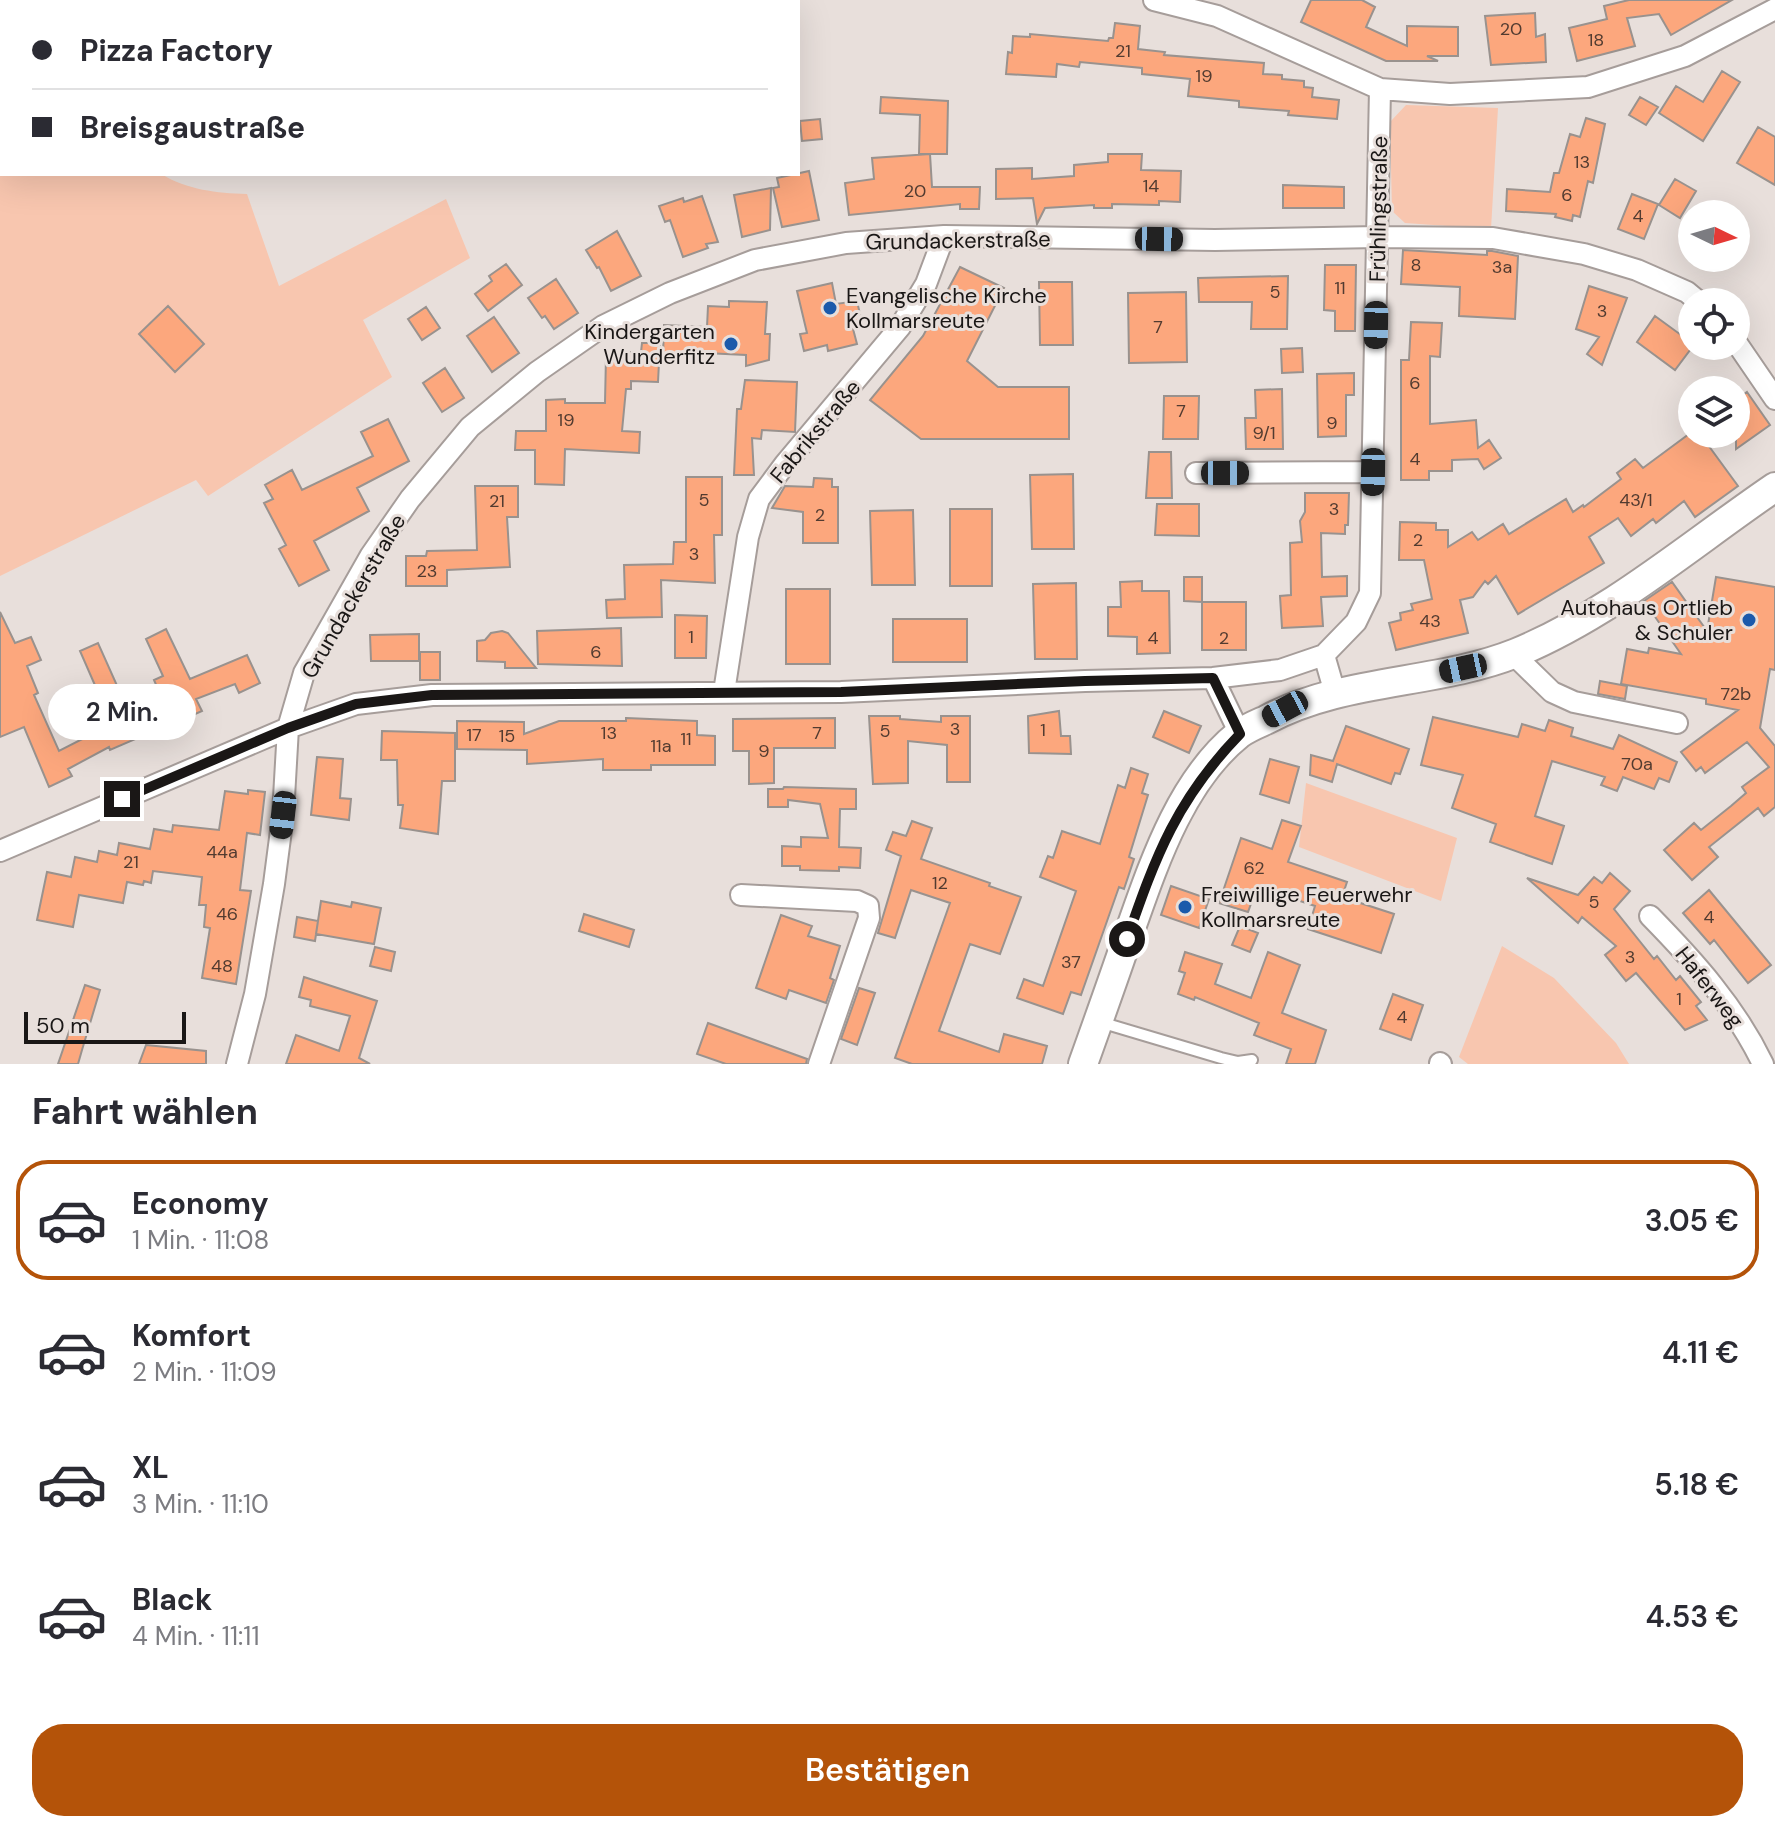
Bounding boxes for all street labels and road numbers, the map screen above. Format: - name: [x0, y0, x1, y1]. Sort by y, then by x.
- street label: Frühlingstraße: [1363, 136, 1394, 282]
- street label: Grundackerstraße: [865, 224, 1051, 257]
- street label: Fabrikstraße: [764, 373, 867, 489]
- street label: Grundackerstraße: [295, 509, 412, 684]
- street label: Haferweg: [1669, 941, 1750, 1034]

